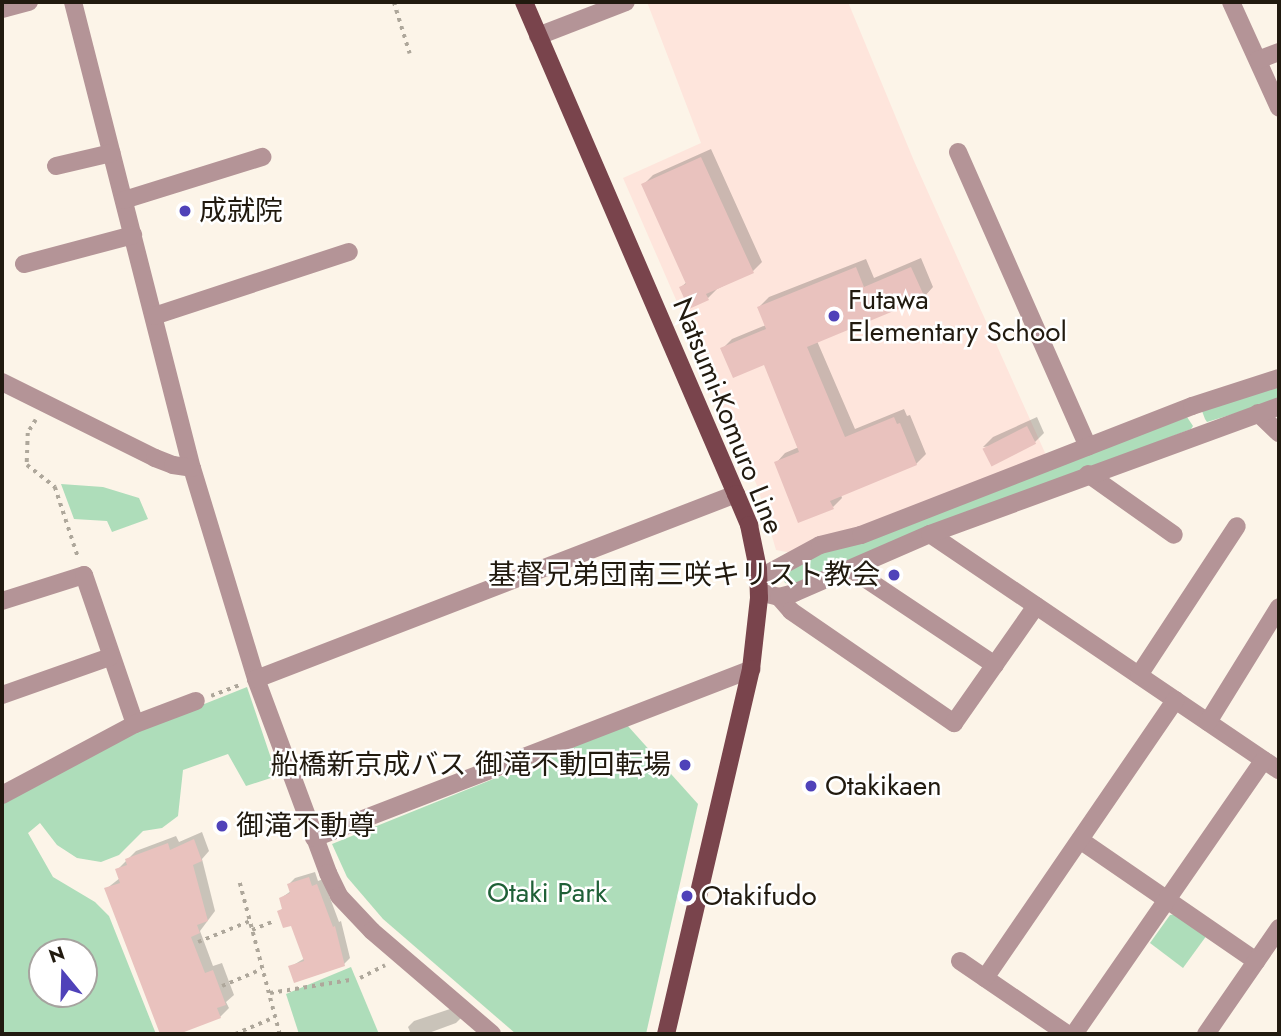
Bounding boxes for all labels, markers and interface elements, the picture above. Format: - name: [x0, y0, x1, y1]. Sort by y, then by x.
- place label: 成就院: [199, 194, 283, 228]
- marker: 成就院: [177, 203, 193, 219]
- place label: Futawa Elementary School: [848, 283, 1067, 349]
- street label: Natsumi-Komuro Line: [665, 293, 791, 539]
- marker: Futawa Elementary School: [826, 308, 842, 324]
- place label: 基督兄弟団南三咲キリスト教会: [488, 558, 880, 592]
- marker: 基督兄弟団南三咲キリスト教会: [886, 567, 902, 583]
- place label: 船橋新京成バス 御滝不動回転場: [271, 748, 671, 782]
- marker: 船橋新京成バス 御滝不動回転場: [677, 757, 693, 773]
- place label: Otakikaen: [825, 769, 942, 803]
- marker: Otakikaen: [803, 778, 819, 794]
- place label: 御滝不動尊: [236, 809, 376, 843]
- marker: 御滝不動尊: [214, 818, 230, 834]
- park label: Otaki Park: [487, 876, 607, 910]
- place label: Otakifudo: [701, 879, 817, 913]
- marker: Otakifudo: [679, 888, 695, 904]
- north arrow: [28, 938, 98, 1008]
- text: N: [45, 939, 68, 970]

